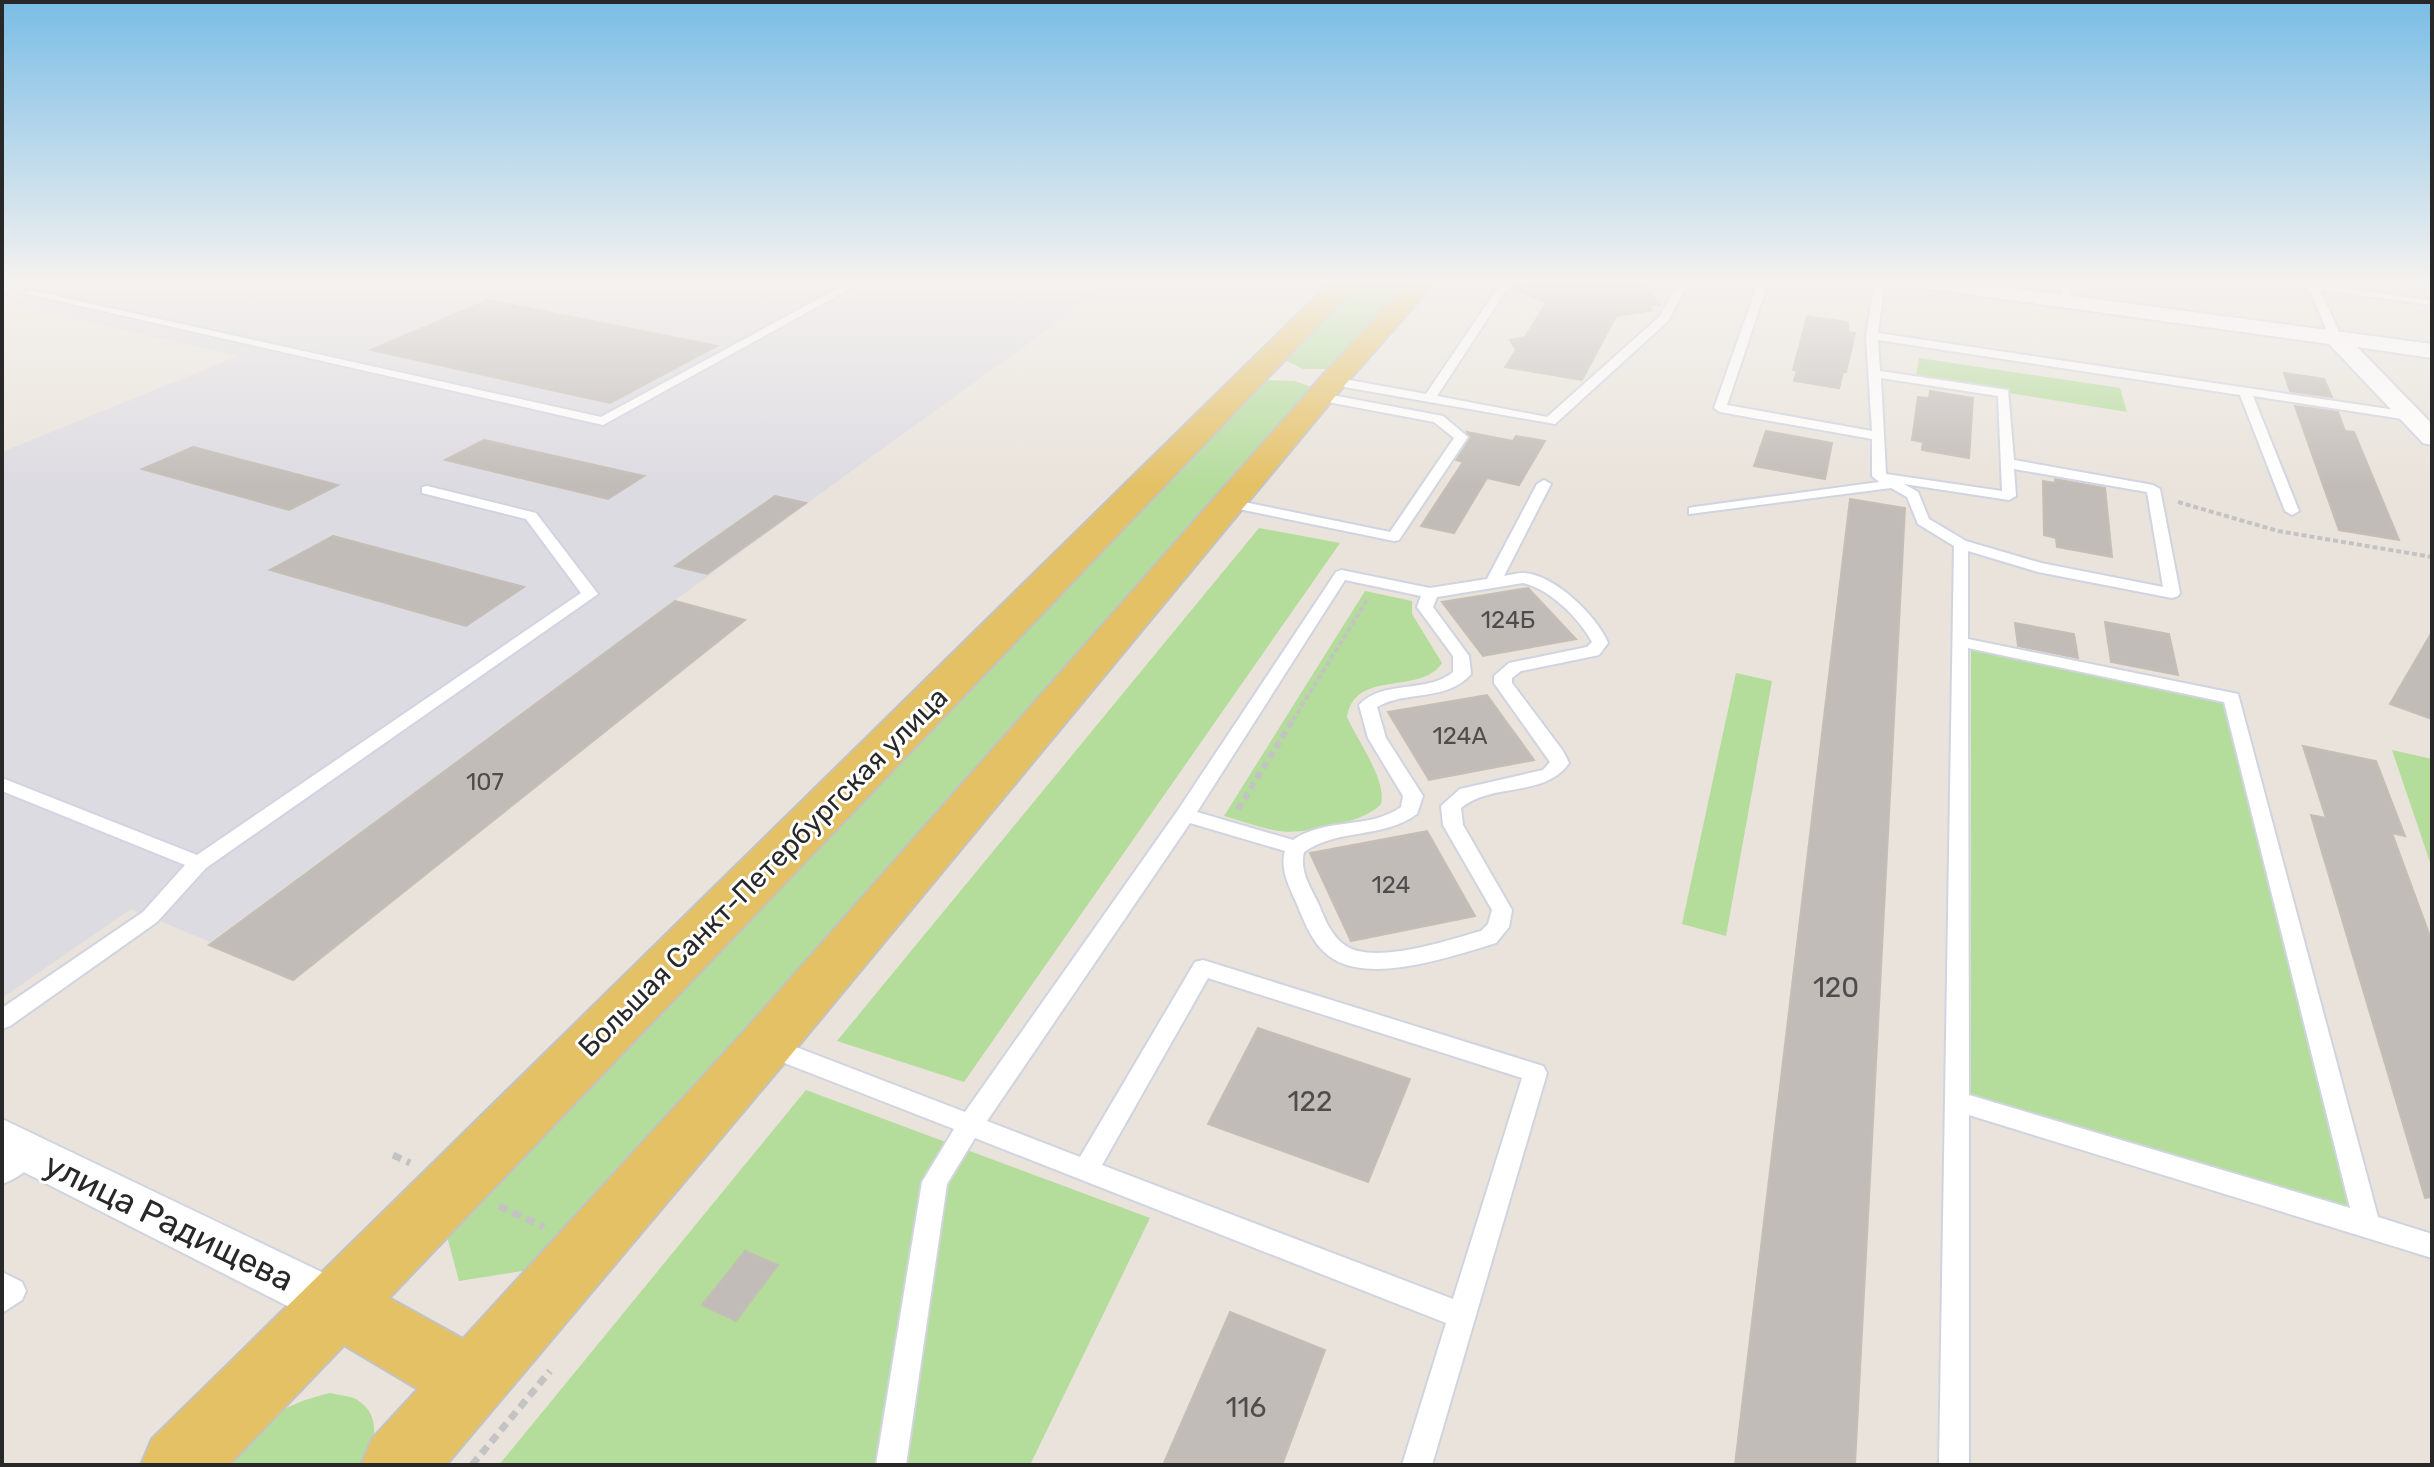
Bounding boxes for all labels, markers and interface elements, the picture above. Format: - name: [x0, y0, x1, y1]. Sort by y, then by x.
- house number: 124Б: [1481, 606, 1535, 634]
- street label: Большая Санкт-Петербургская улица: [572, 681, 954, 1063]
- house number: 124А: [1432, 722, 1488, 750]
- house number: 107: [466, 768, 504, 796]
- house number: 124: [1371, 871, 1411, 899]
- house number: 120: [1813, 971, 1859, 1004]
- house number: 122: [1288, 1085, 1332, 1118]
- street label: улица Радищева: [38, 1144, 300, 1300]
- house number: 116: [1226, 1391, 1266, 1424]

